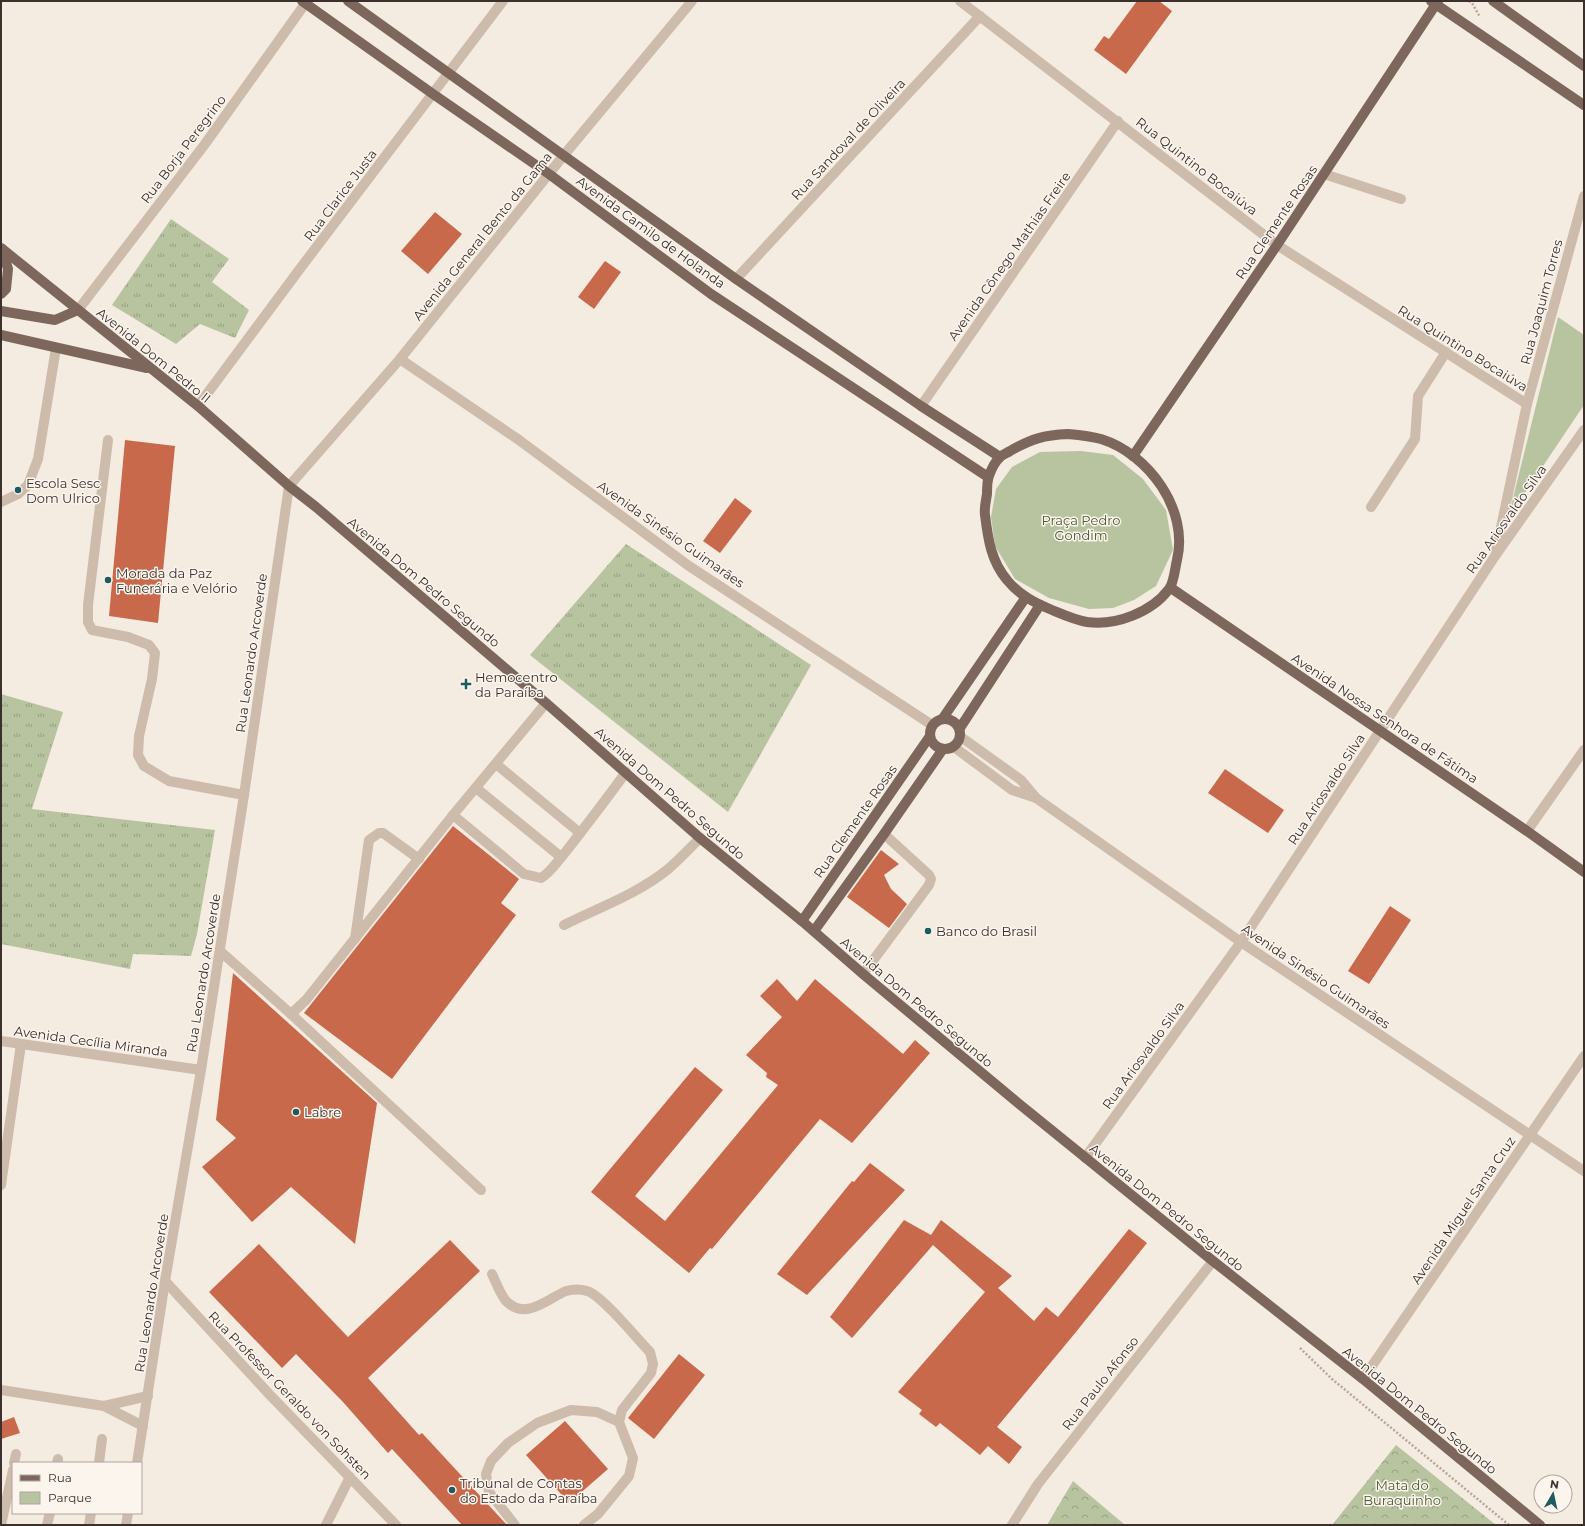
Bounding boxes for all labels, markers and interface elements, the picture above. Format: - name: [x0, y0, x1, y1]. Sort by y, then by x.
- street label: Rua Sandoval de Oliveira: [787, 75, 909, 203]
- street label: Rua Borja Peregrino: [137, 92, 229, 206]
- street label: Rua Quintino Bocaiúva: [1133, 114, 1261, 218]
- street label: Rua Clarice Justa: [300, 146, 380, 244]
- street label: Avenida General Bento da Gama: [409, 149, 555, 323]
- street label: Rua Clemente Rosas: [1232, 162, 1320, 282]
- street label: Avenida Cônego Mathias Freire: [944, 168, 1074, 344]
- street label: Avenida Camilo de Holanda: [573, 173, 729, 291]
- street label: Rua Joaquim Torres: [1517, 238, 1565, 366]
- street label: Rua Quintino Bocaiúva: [1395, 301, 1531, 395]
- street label: Avenida Dom Pedro II: [94, 304, 214, 406]
- street label: Rua Ariosvaldo Silva: [1462, 461, 1550, 577]
- place label: Escola Sesc Dom Ulrico: [26, 475, 100, 506]
- street label: Avenida Sinésio Guimarães: [594, 477, 748, 591]
- marker: Escola Sesc Dom Ulrico: [13, 485, 23, 495]
- park label: Praça Pedro Gondim: [1042, 512, 1120, 543]
- street label: Avenida Dom Pedro Segundo: [345, 514, 503, 650]
- place label: Morada da Paz Funerária e Velório: [116, 565, 237, 596]
- street label: Rua Leonardo Arcoverde: [232, 572, 270, 734]
- marker: Morada da Paz Funerária e Velório: [103, 575, 113, 585]
- street label: Avenida Nossa Senhora de Fátima: [1289, 649, 1481, 787]
- place label: Hemocentro da Paraíba: [475, 669, 558, 700]
- marker: Hemocentro da Paraíba: [460, 678, 472, 690]
- street label: Avenida Dom Pedro Segundo: [592, 723, 748, 863]
- street label: Rua Ariosvaldo Silva: [1284, 730, 1368, 848]
- street label: Rua Clemente Rosas: [810, 761, 900, 881]
- street label: Rua Leonardo Arcoverde: [183, 892, 223, 1054]
- street label: Avenida Sinésio Guimarães: [1239, 920, 1393, 1032]
- place label: Banco do Brasil: [936, 923, 1037, 939]
- marker: Banco do Brasil: [923, 926, 933, 936]
- street label: Avenida Dom Pedro Segundo: [838, 934, 996, 1070]
- street label: Rua Ariosvaldo Silva: [1099, 998, 1187, 1112]
- street label: Avenida Cecília Miranda: [13, 1022, 169, 1060]
- place label: Labre: [304, 1104, 341, 1120]
- marker: Labre: [291, 1107, 301, 1117]
- street label: Avenida Miguel Santa Cruz: [1408, 1133, 1519, 1287]
- street label: Avenida Dom Pedro Segundo: [1087, 1140, 1247, 1274]
- street label: Rua Leonardo Arcoverde: [131, 1212, 171, 1374]
- street label: Rua Professor Geraldo von Sohsten: [205, 1308, 375, 1482]
- street label: Rua Paulo Afonso: [1058, 1333, 1142, 1433]
- street label: Avenida Dom Pedro Segundo: [1340, 1343, 1500, 1477]
- legend: [12, 1462, 142, 1514]
- text: Rua: [48, 1470, 72, 1485]
- north arrow: [1533, 1474, 1573, 1514]
- place label: Tribunal de Contas do Estado da Paraíba: [460, 1475, 597, 1506]
- park label: Mata do Buraquinho: [1363, 1477, 1441, 1508]
- text: N: [1549, 1477, 1560, 1492]
- marker: Tribunal de Contas do Estado da Paraíba: [447, 1485, 457, 1495]
- text: Parque: [48, 1490, 92, 1505]

